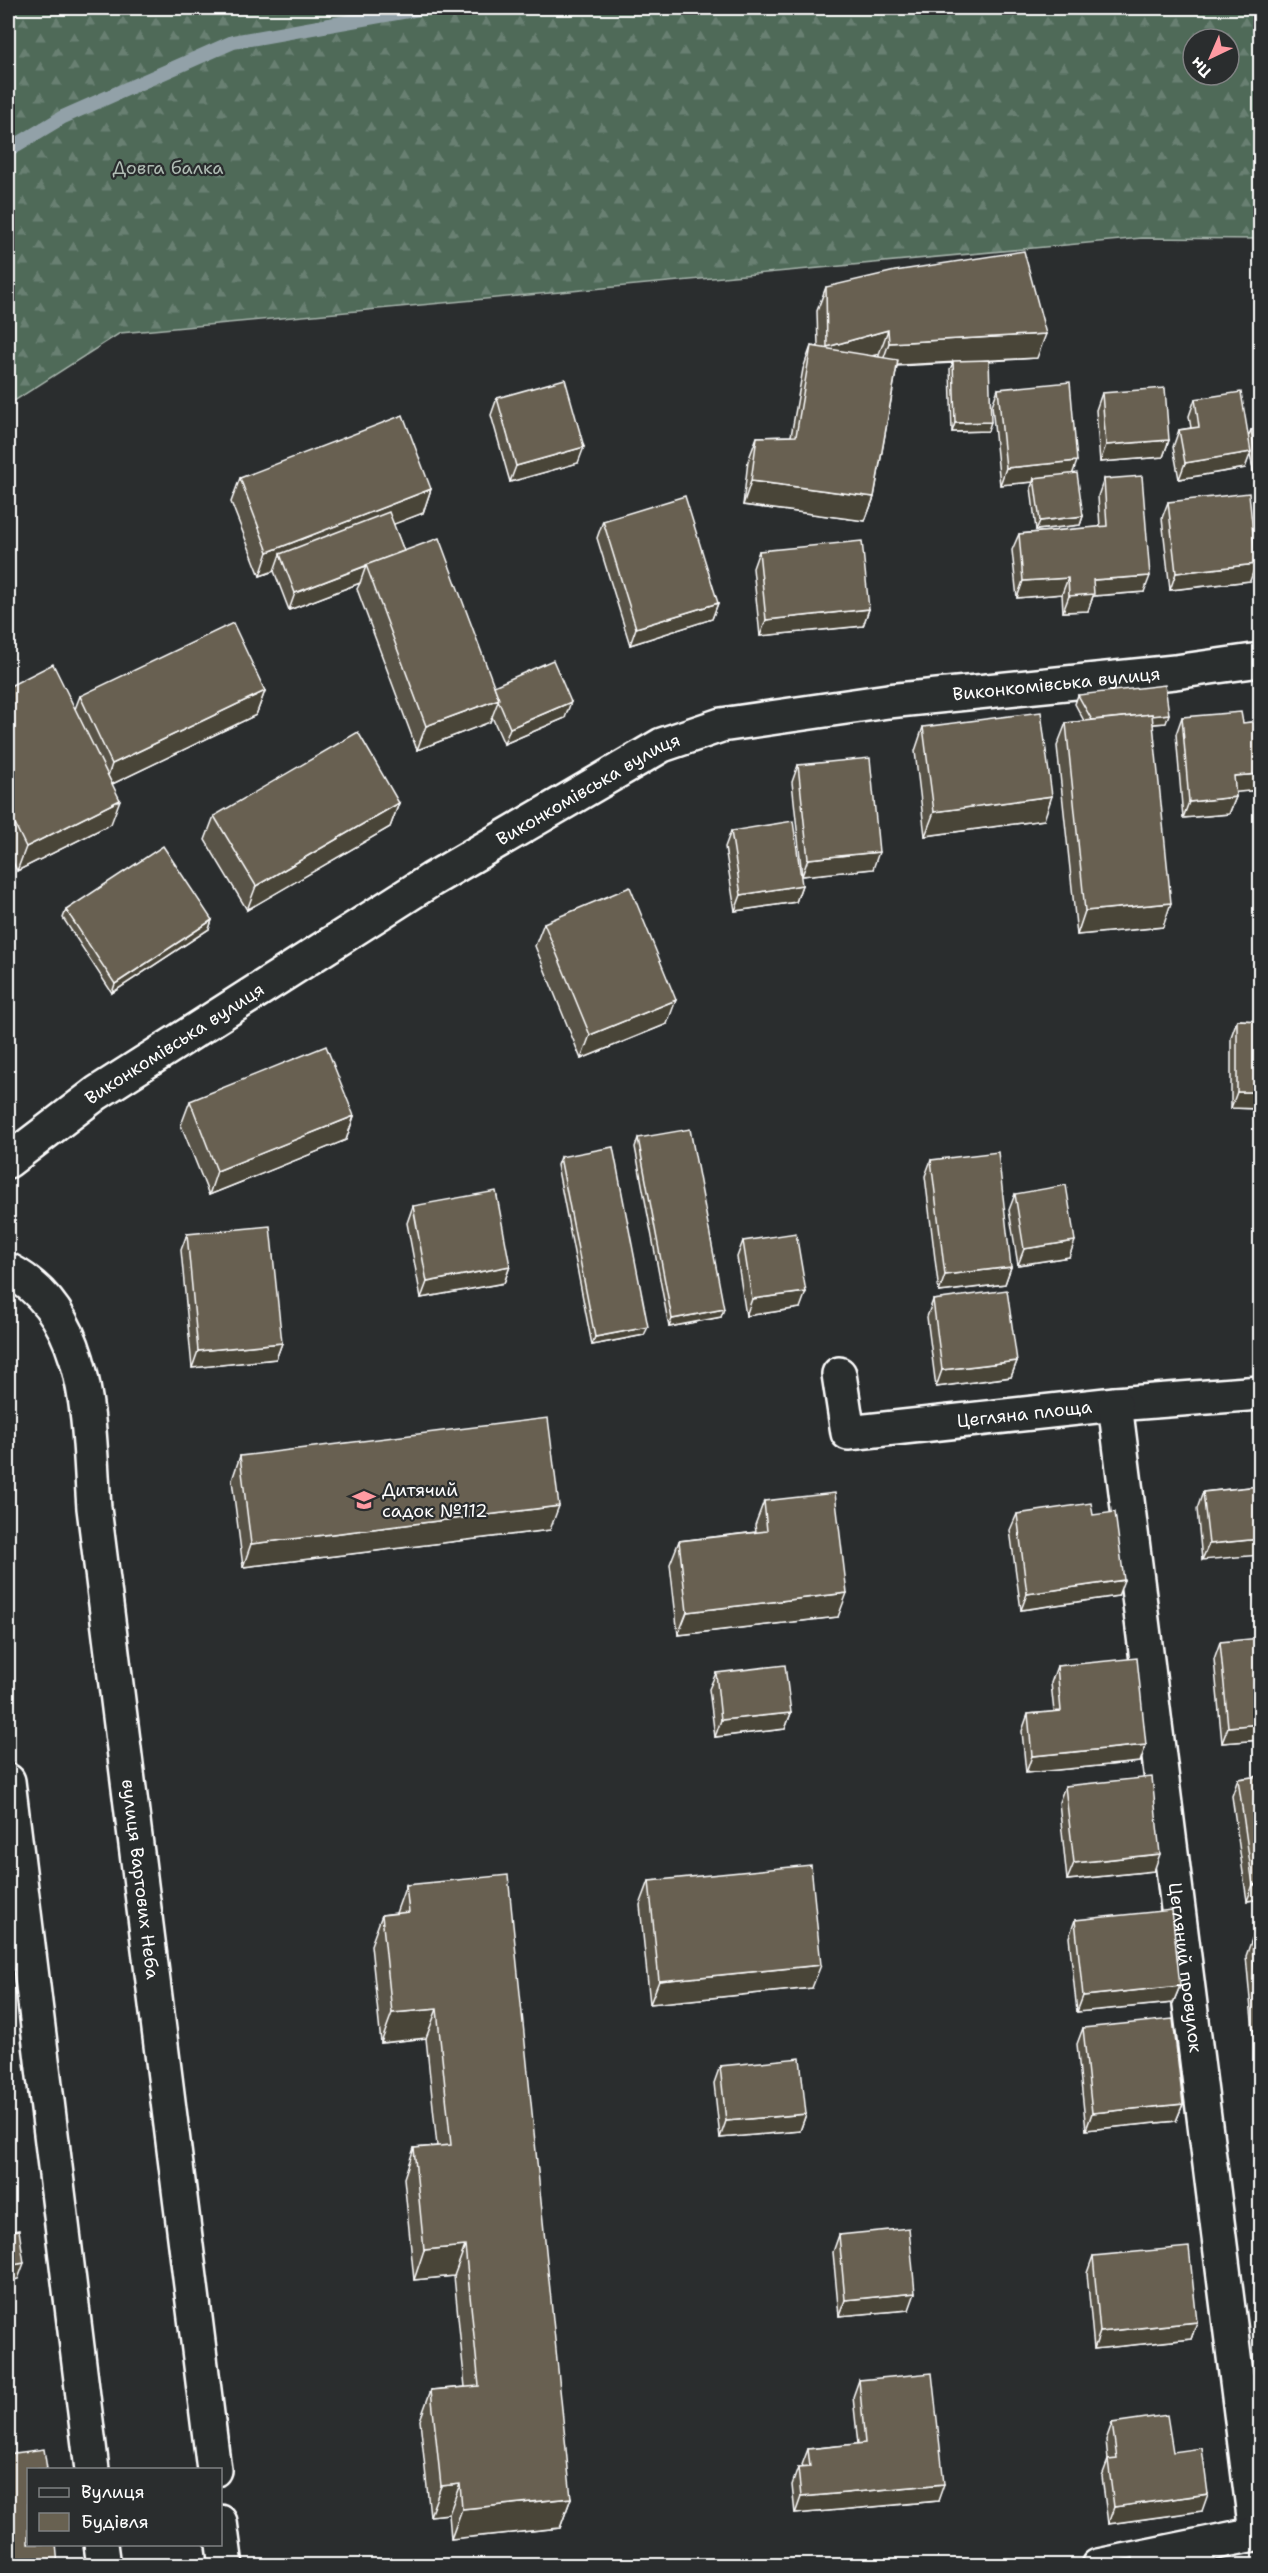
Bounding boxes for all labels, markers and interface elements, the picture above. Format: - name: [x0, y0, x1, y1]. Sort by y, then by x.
- north arrow: [1181, 27, 1241, 87]
- text: Пн: [1186, 53, 1216, 82]
- park label: Довга балка: [113, 156, 223, 180]
- street label: Виконкомівська вулиця: [952, 662, 1161, 706]
- street label: Виконкомівська вулиця: [492, 728, 683, 851]
- street label: Виконкомівська вулиця: [80, 977, 269, 1110]
- street label: Цегляна площа: [956, 1395, 1093, 1433]
- place label: Дитячий садок №112: [382, 1478, 488, 1523]
- school or university icon: Дитячий садок №112: [351, 1487, 377, 1513]
- street label: вулиця Вартових Неба: [116, 1778, 165, 1981]
- street label: Цегляний провулок: [1163, 1881, 1208, 2055]
- legend: [27, 2468, 222, 2546]
- text: Вулиця: [81, 2480, 145, 2504]
- text: Будівля: [81, 2510, 149, 2534]

